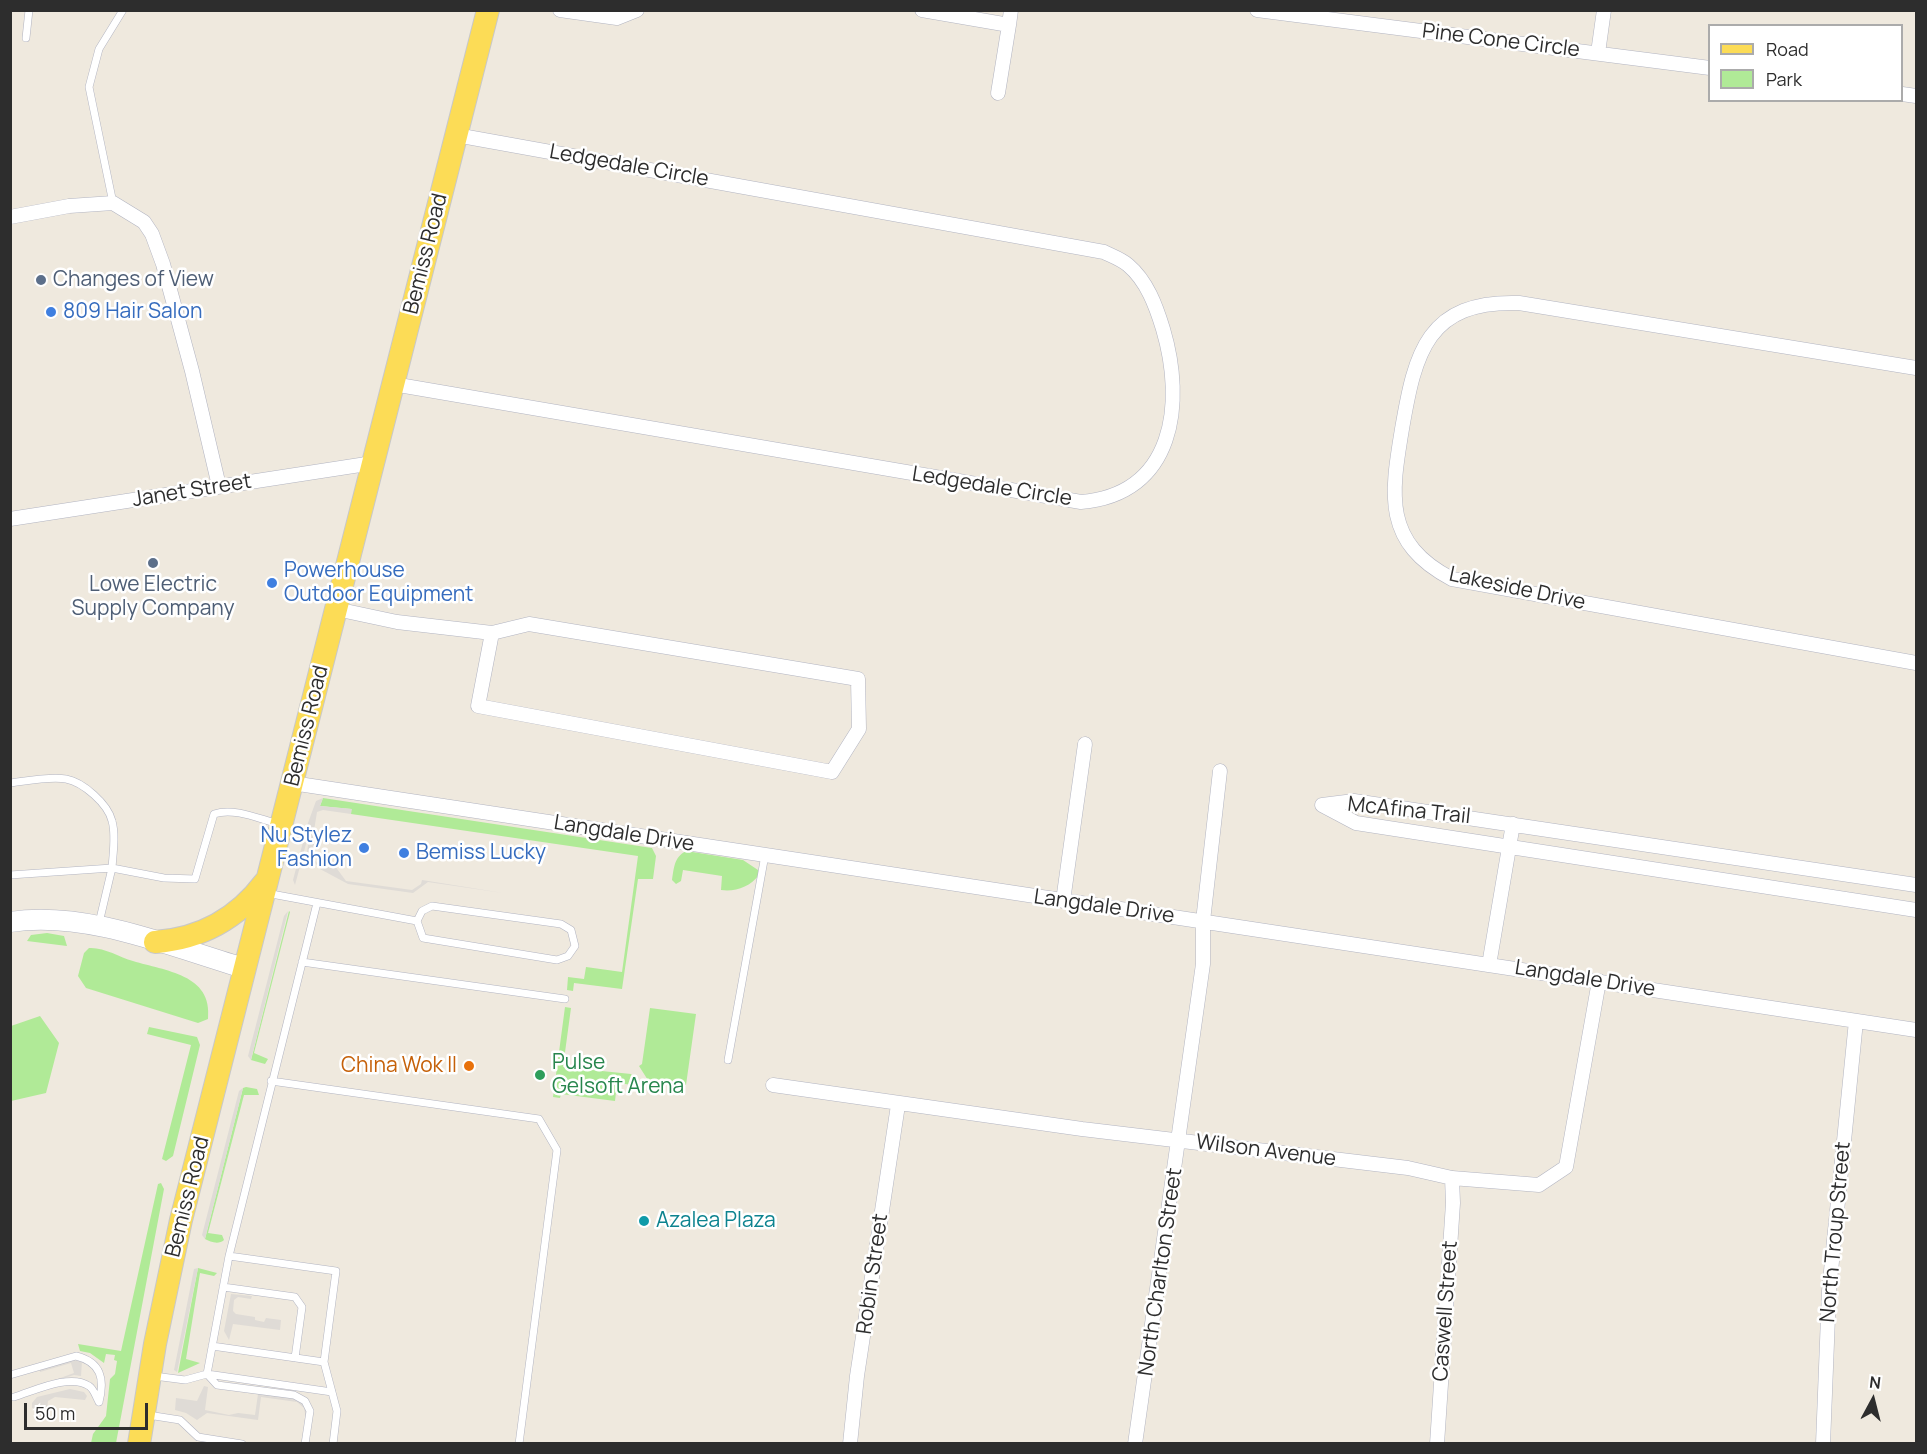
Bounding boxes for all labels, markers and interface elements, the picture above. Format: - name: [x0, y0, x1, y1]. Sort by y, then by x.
- street label: Pine Cone Circle: [1421, 19, 1581, 63]
- legend: [1708, 24, 1903, 102]
- text: Road: [1766, 37, 1809, 61]
- text: Park: [1766, 67, 1802, 91]
- street label: Ledgedale Circle: [547, 140, 711, 192]
- street label: Bemiss Road: [399, 191, 453, 317]
- place label: Changes of View: [53, 267, 214, 293]
- marker: Changes of View: [34, 273, 48, 287]
- place label: 809 Hair Salon: [63, 299, 202, 325]
- marker: 809 Hair Salon: [44, 305, 58, 319]
- street label: Ledgedale Circle: [910, 462, 1074, 512]
- street label: Janet Street: [131, 469, 253, 513]
- marker: Lowe Electric Supply Company: [146, 556, 160, 570]
- place label: Powerhouse Outdoor Equipment: [284, 558, 474, 608]
- street label: Lakeside Drive: [1446, 562, 1588, 616]
- place label: Lowe Electric Supply Company: [72, 572, 234, 622]
- marker: Powerhouse Outdoor Equipment: [265, 576, 279, 590]
- street label: Bemiss Road: [280, 663, 334, 789]
- street label: McAfina Trail: [1346, 792, 1472, 830]
- street label: Langdale Drive: [552, 810, 696, 858]
- place label: Nu Stylez Fashion: [261, 823, 352, 873]
- place label: Bemiss Lucky: [416, 840, 546, 866]
- marker: Nu Stylez Fashion: [357, 841, 371, 855]
- marker: Bemiss Lucky: [397, 846, 411, 860]
- street label: Langdale Drive: [1032, 885, 1176, 929]
- street label: Langdale Drive: [1513, 955, 1657, 1003]
- place label: Pulse Gelsoft Arena: [552, 1050, 684, 1100]
- place label: China Wok II: [341, 1053, 457, 1079]
- marker: China Wok II: [462, 1059, 476, 1073]
- marker: Pulse Gelsoft Arena: [533, 1068, 547, 1082]
- street label: Wilson Avenue: [1194, 1130, 1338, 1172]
- street label: Bemiss Road: [161, 1134, 215, 1260]
- street label: North Troup Street: [1816, 1141, 1856, 1323]
- street label: North Charlton Street: [1134, 1166, 1188, 1378]
- place label: Azalea Plaza: [656, 1208, 776, 1234]
- street label: Robin Street: [852, 1212, 894, 1336]
- marker: Azalea Plaza: [637, 1214, 651, 1228]
- street label: Caswell Street: [1429, 1240, 1463, 1382]
- north arrow: [1843, 1370, 1903, 1430]
- text: N: [1868, 1371, 1882, 1394]
- scale bar: [27, 1391, 152, 1429]
- text: 50 m: [35, 1401, 75, 1425]

